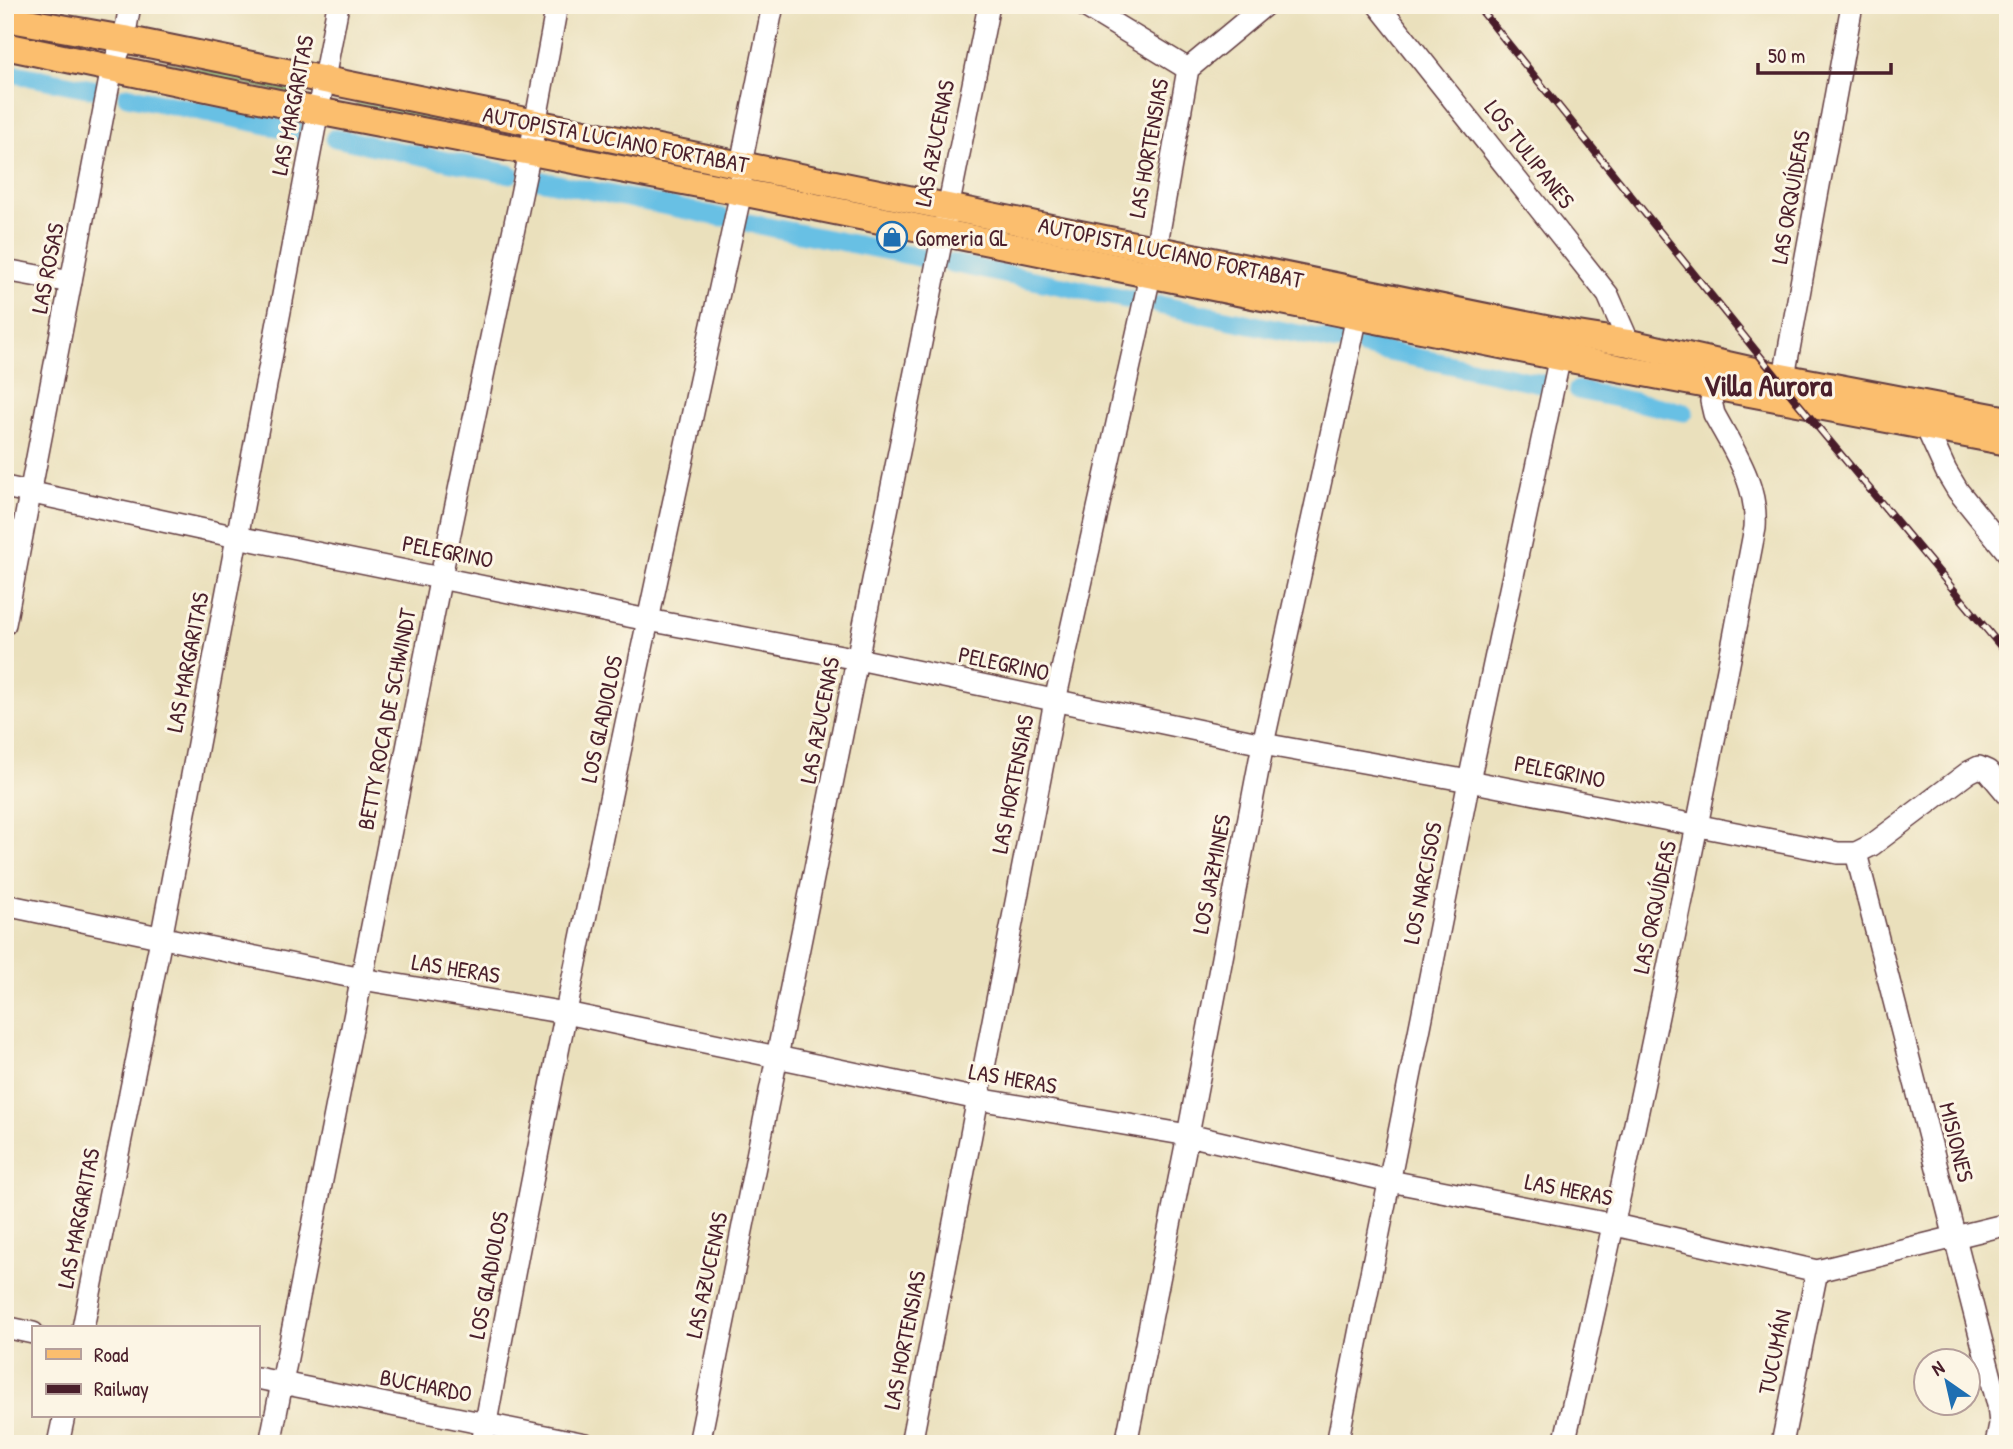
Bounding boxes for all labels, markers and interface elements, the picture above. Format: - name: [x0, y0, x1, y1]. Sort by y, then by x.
- street label: LAS MARGARITAS: [263, 32, 321, 177]
- scale bar: [1758, 32, 1890, 76]
- text: 50 m: [1768, 41, 1805, 70]
- street label: LAS HORTENSIAS: [1121, 76, 1176, 220]
- street label: LAS AZUCENAS: [907, 77, 962, 209]
- street label: LOS TULIPANES: [1478, 93, 1582, 215]
- street label: AUTOPISTA LUCIANO FORTABAT: [481, 98, 752, 180]
- street label: LAS ORQUÍDEAS: [1763, 127, 1817, 266]
- street label: AUTOPISTA LUCIANO FORTABAT: [1036, 209, 1306, 295]
- street label: LAS ROSAS: [23, 220, 71, 316]
- shop icon: Gomeria GL: [875, 220, 909, 254]
- place label: Gomeria GL: [915, 222, 1008, 253]
- district label: Villa Aurora: [1704, 365, 1833, 405]
- street label: PELEGRINO: [400, 527, 496, 575]
- street label: LAS MARGARITAS: [158, 589, 216, 734]
- street label: BETTY ROCA DE SCHWINDT: [349, 605, 423, 832]
- street label: PELEGRINO: [956, 638, 1052, 688]
- street label: LOS GLADIOLOS: [572, 652, 630, 785]
- street label: LAS AZUCENAS: [792, 654, 847, 786]
- street label: LAS HORTENSIAS: [983, 712, 1041, 856]
- street label: PELEGRINO: [1512, 747, 1608, 795]
- street label: LOS JAZMINES: [1184, 811, 1238, 936]
- street label: LOS NARCISOS: [1395, 819, 1449, 946]
- street label: LAS ORQUÍDEAS: [1625, 837, 1683, 976]
- street label: LAS HERAS: [410, 946, 503, 990]
- street label: LAS HERAS: [967, 1055, 1060, 1101]
- street label: MISIONES: [1932, 1099, 1982, 1185]
- street label: LAS MARGARITAS: [49, 1145, 107, 1290]
- street label: LAS HERAS: [1522, 1165, 1616, 1213]
- street label: LOS GLADIOLOS: [460, 1208, 516, 1341]
- street label: LAS AZUCENAS: [678, 1209, 735, 1341]
- street label: LAS HORTENSIAS: [875, 1268, 933, 1412]
- street label: TUCUMÁN: [1750, 1307, 1798, 1397]
- legend: [32, 1326, 259, 1418]
- text: Road: [94, 1340, 128, 1369]
- north arrow: [1912, 1348, 1982, 1418]
- text: N: [1926, 1354, 1949, 1382]
- street label: BUCHARDO: [377, 1361, 475, 1409]
- text: Railway: [94, 1374, 149, 1403]

